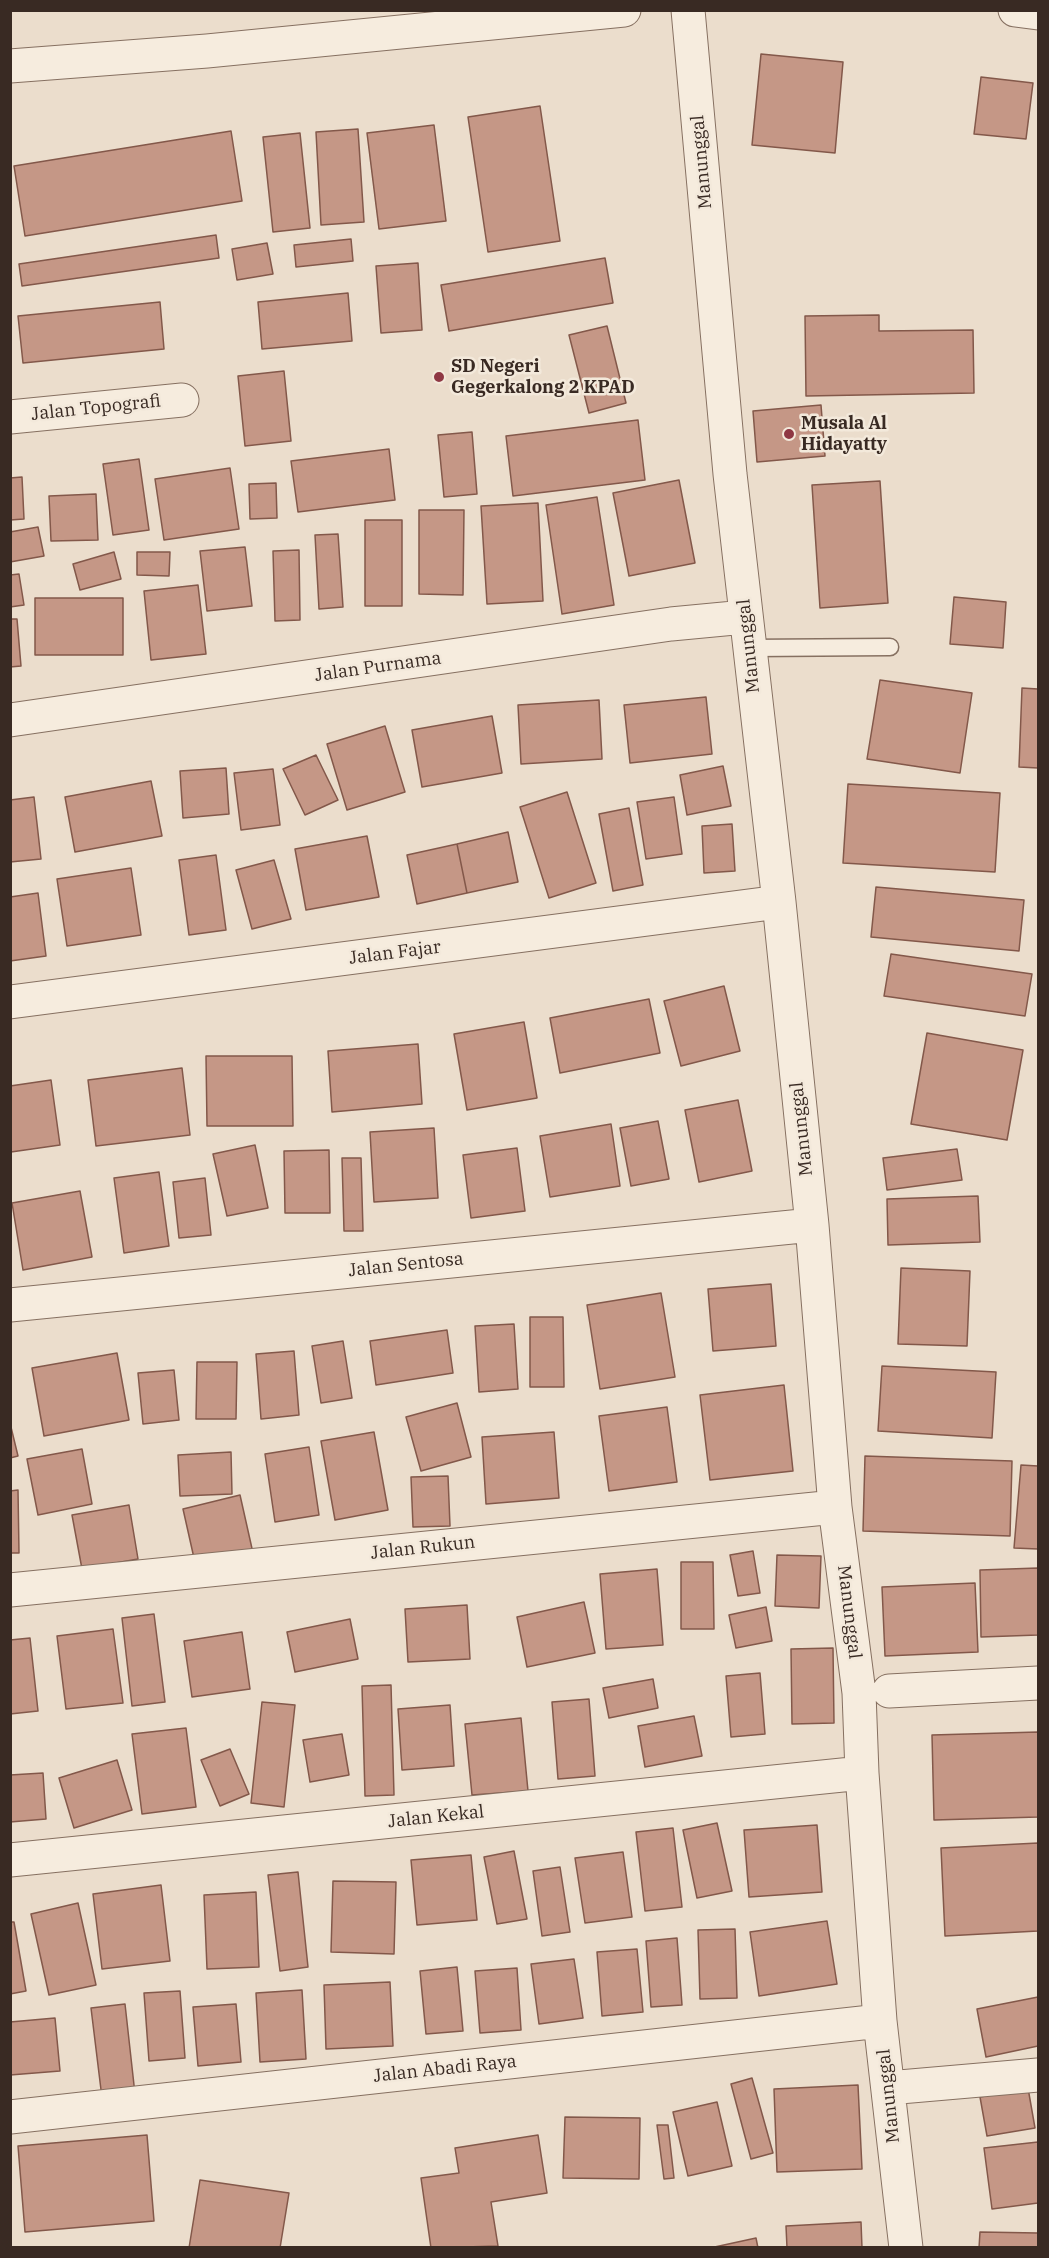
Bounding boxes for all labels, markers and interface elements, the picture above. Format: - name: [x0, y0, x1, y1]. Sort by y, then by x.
- street label: Manunggal: [687, 114, 717, 210]
- place label: SD Negeri Gegerkalong 2 KPAD: [451, 356, 635, 398]
- marker: SD Negeri Gegerkalong 2 KPAD: [432, 370, 446, 384]
- street label: Jalan Topografi: [30, 390, 162, 426]
- place label: Musala Al Hidayatty: [801, 413, 887, 456]
- marker: Musala Al Hidayatty: [782, 427, 796, 441]
- street label: Manunggal: [733, 598, 765, 694]
- street label: Jalan Purnama: [313, 647, 443, 687]
- street label: Jalan Fajar: [348, 937, 442, 969]
- street label: Manunggal: [786, 1081, 818, 1177]
- street label: Jalan Sentosa: [347, 1248, 465, 1282]
- street label: Jalan Rukun: [370, 1532, 476, 1564]
- street label: Manunggal: [833, 1564, 865, 1660]
- street label: Jalan Kekal: [387, 1801, 485, 1833]
- street label: Manunggal: [873, 2048, 905, 2144]
- street label: Jalan Abadi Raya: [372, 2051, 518, 2087]

